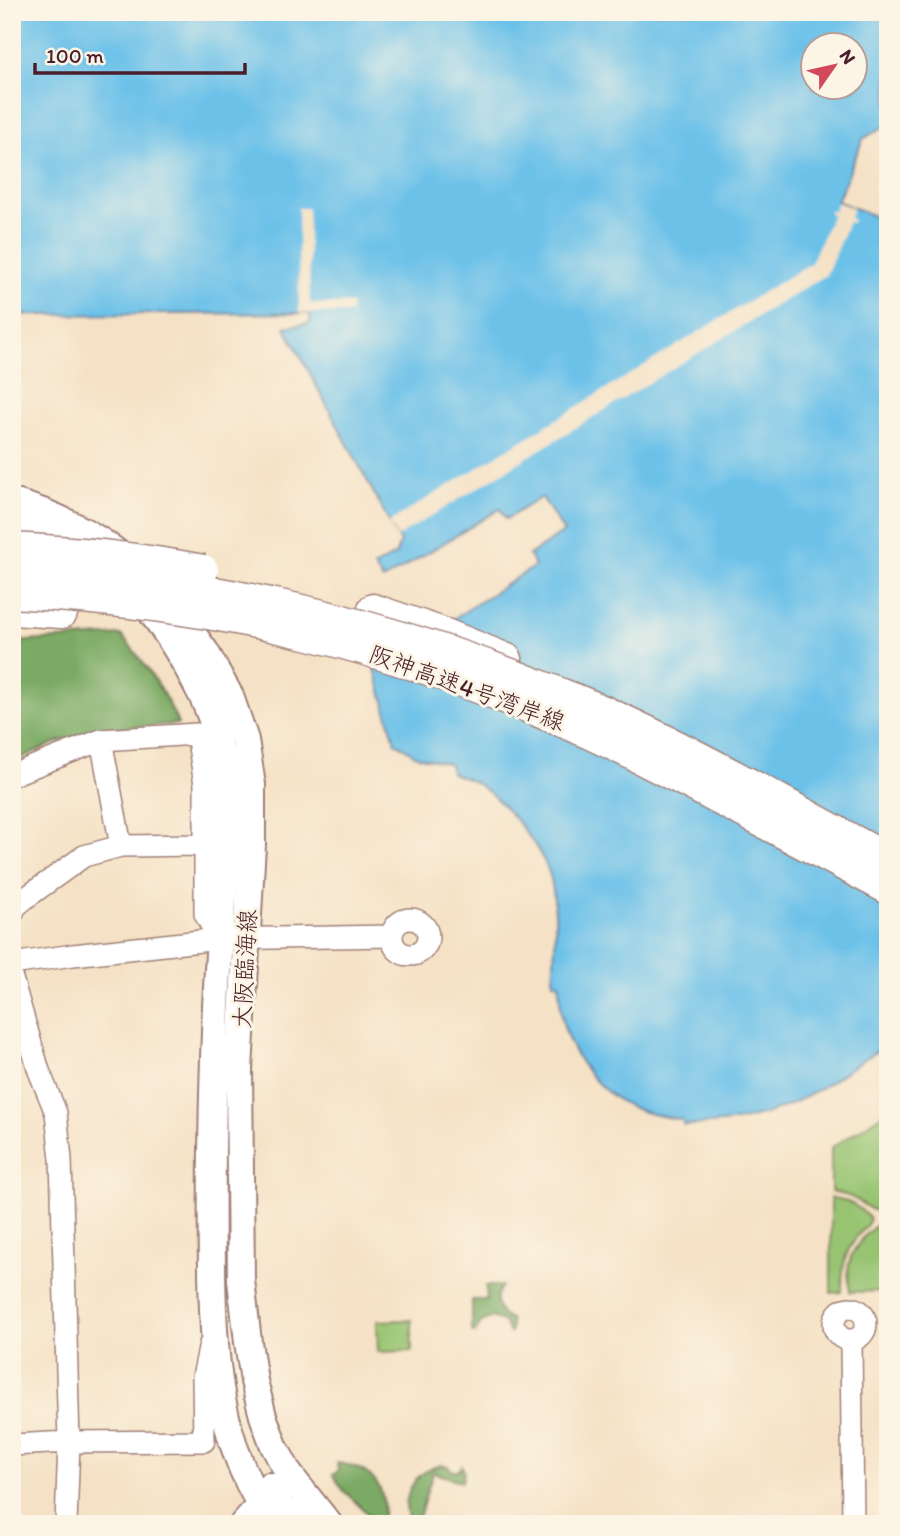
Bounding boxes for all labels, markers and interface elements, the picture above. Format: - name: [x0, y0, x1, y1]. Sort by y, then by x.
- scale bar: [35, 32, 245, 76]
- north arrow: [799, 32, 869, 102]
- text: 100 m: [46, 43, 104, 68]
- text: N: [835, 45, 861, 69]
- street label: 阪神高速4号湾岸線: [365, 639, 569, 736]
- street label: 大阪臨海線: [227, 908, 262, 1030]

